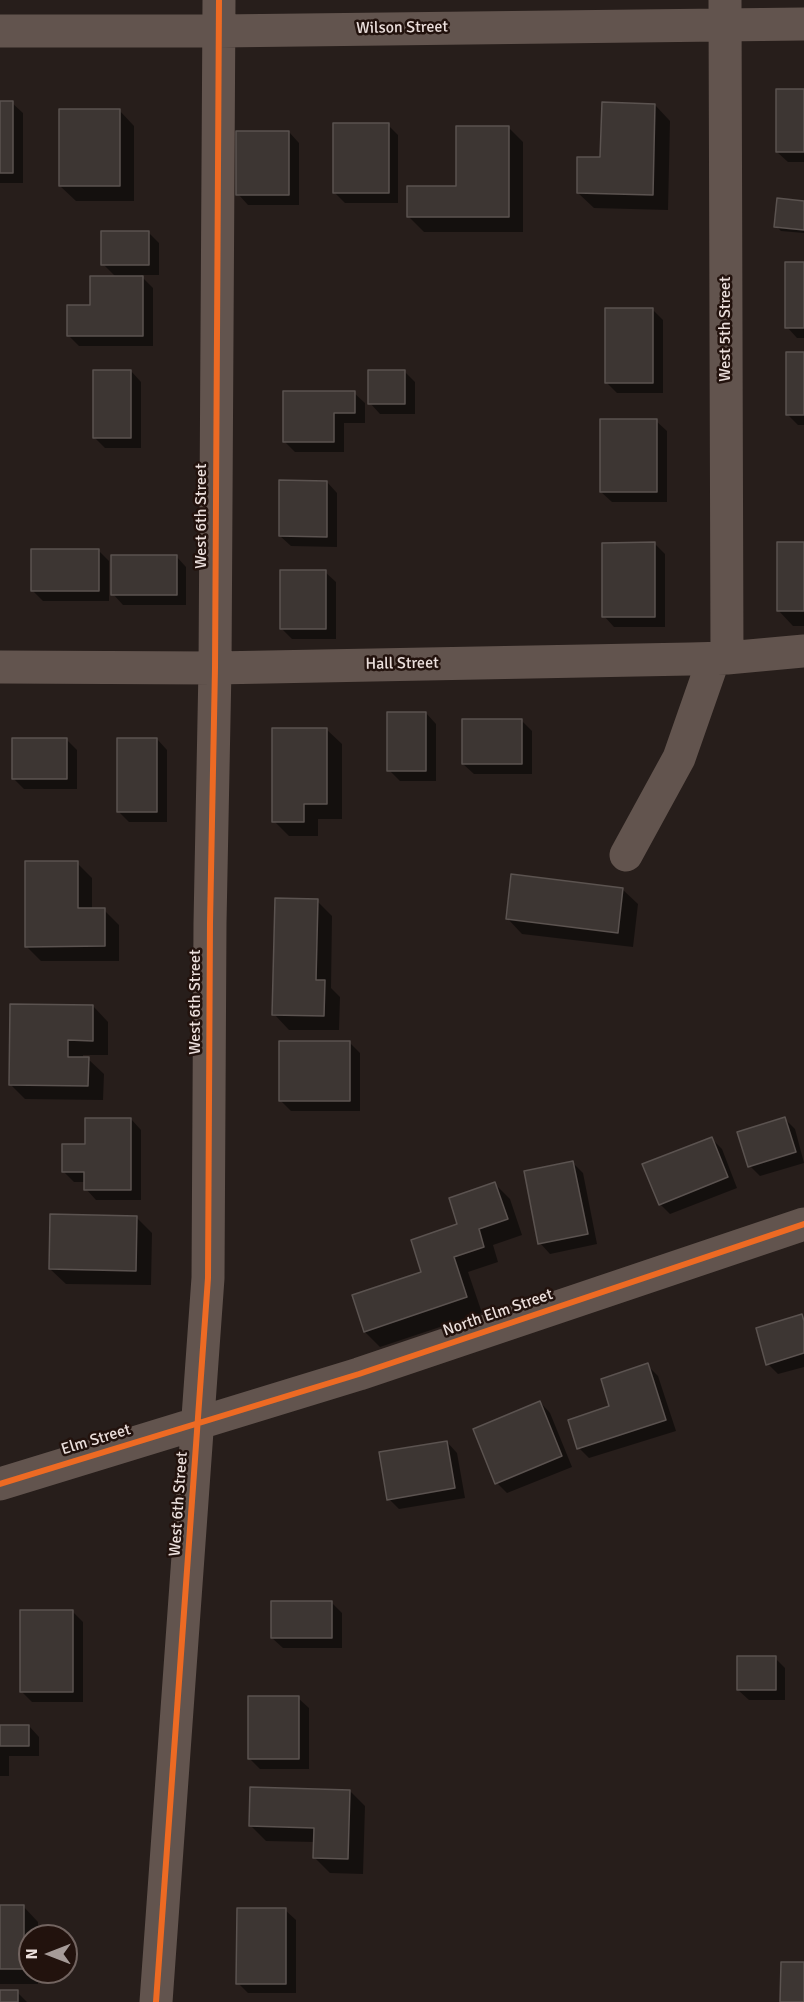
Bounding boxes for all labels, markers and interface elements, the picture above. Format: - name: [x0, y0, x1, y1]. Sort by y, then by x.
- street label: Wilson Street: [356, 18, 448, 38]
- street label: West 5th Street: [716, 276, 736, 382]
- street label: West 6th Street: [192, 463, 212, 569]
- street label: Hall Street: [365, 654, 439, 674]
- street label: West 6th Street: [186, 949, 206, 1055]
- street label: North Elm Street: [441, 1285, 555, 1341]
- street label: Elm Street: [59, 1420, 133, 1460]
- street label: West 6th Street: [166, 1451, 192, 1557]
- north arrow: [18, 1924, 78, 1984]
- text: N: [22, 1948, 42, 1960]

